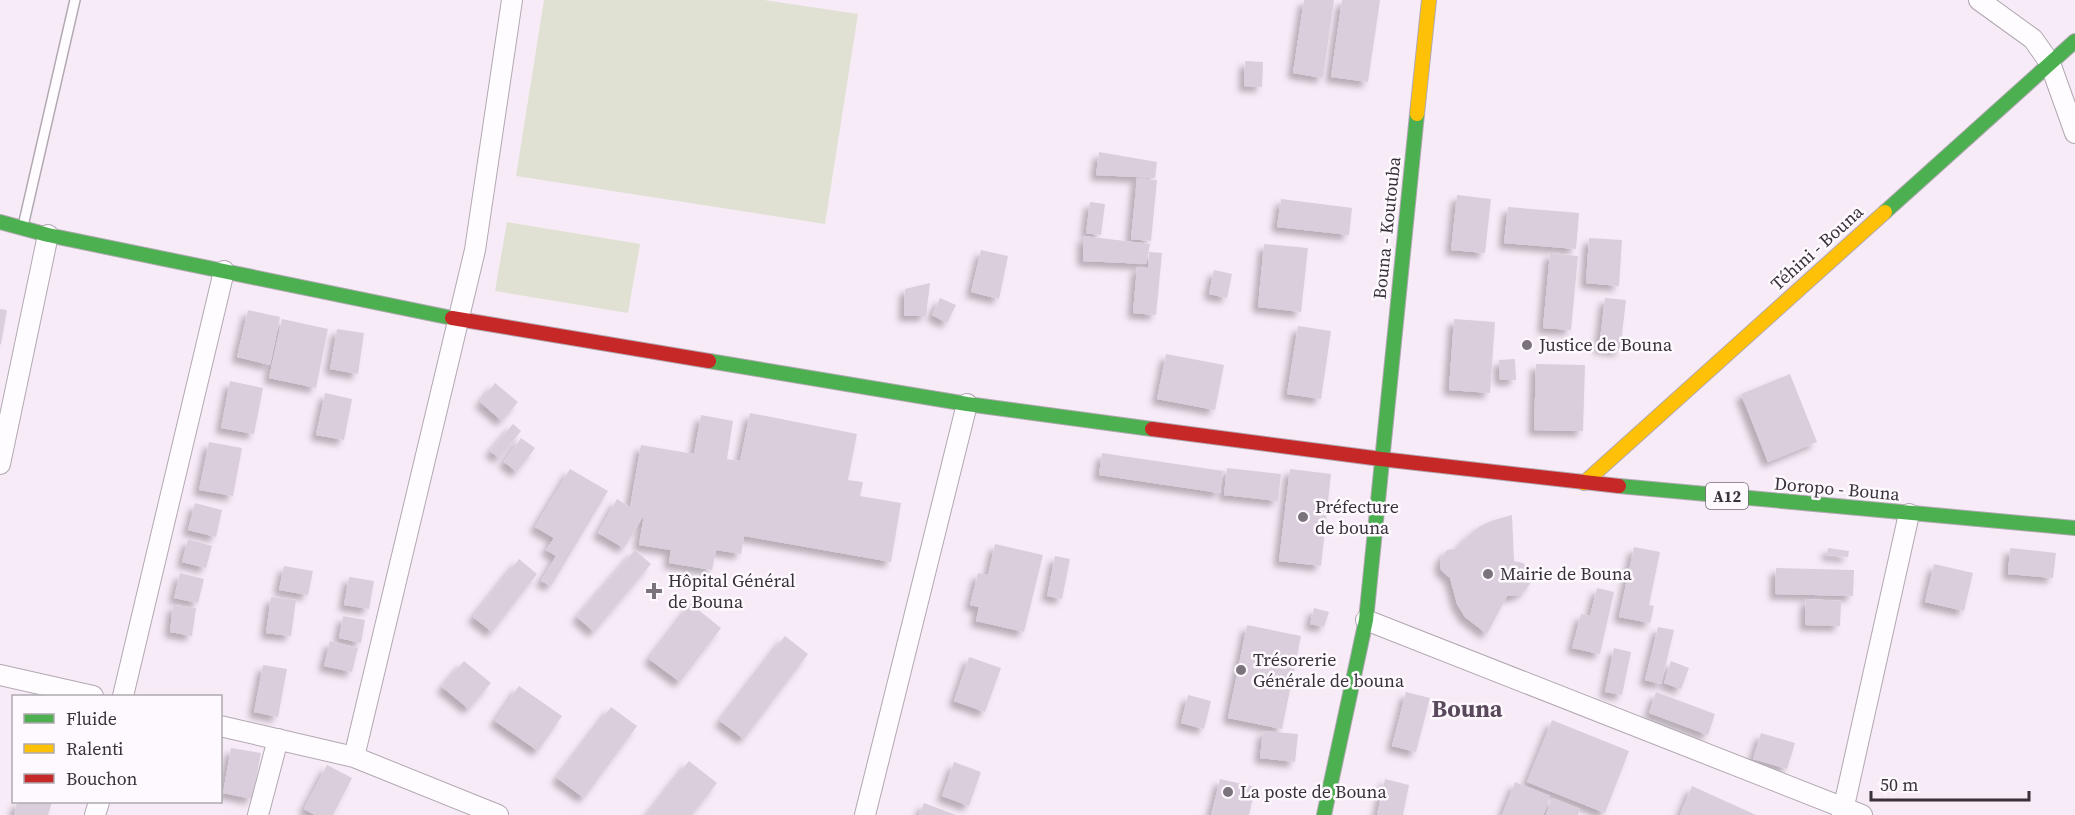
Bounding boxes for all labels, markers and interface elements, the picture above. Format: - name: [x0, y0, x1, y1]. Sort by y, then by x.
- street label: Bouna - Koutouba: [1367, 155, 1406, 300]
- street label: Téhini - Bouna: [1765, 199, 1869, 296]
- place label: Justice de Bouna: [1538, 332, 1673, 357]
- marker: Justice de Bouna: [1520, 338, 1534, 352]
- street label: Doropo - Bouna: [1773, 471, 1902, 507]
- road number: A12: [1706, 483, 1748, 509]
- place label: Préfecture de bouna: [1315, 494, 1399, 540]
- marker: Préfecture de bouna: [1296, 510, 1310, 524]
- place label: Mairie de Bouna: [1500, 561, 1633, 586]
- marker: Mairie de Bouna: [1481, 567, 1495, 581]
- place label: Hôpital Général de Bouna: [668, 568, 795, 614]
- marker: Hôpital Général de Bouna: [645, 582, 663, 600]
- place label: Trésorerie Générale de bouna: [1253, 647, 1405, 693]
- marker: Trésorerie Générale de bouna: [1234, 663, 1248, 677]
- district label: Bouna: [1431, 692, 1503, 725]
- legend: [12, 695, 222, 803]
- text: Fluide: [66, 706, 117, 731]
- text: Ralenti: [66, 736, 123, 761]
- scale bar: [1871, 764, 2028, 802]
- text: Bouchon: [66, 766, 138, 791]
- text: 50 m: [1880, 772, 1918, 797]
- place label: La poste de Bouna: [1240, 779, 1388, 804]
- marker: La poste de Bouna: [1221, 785, 1235, 799]

